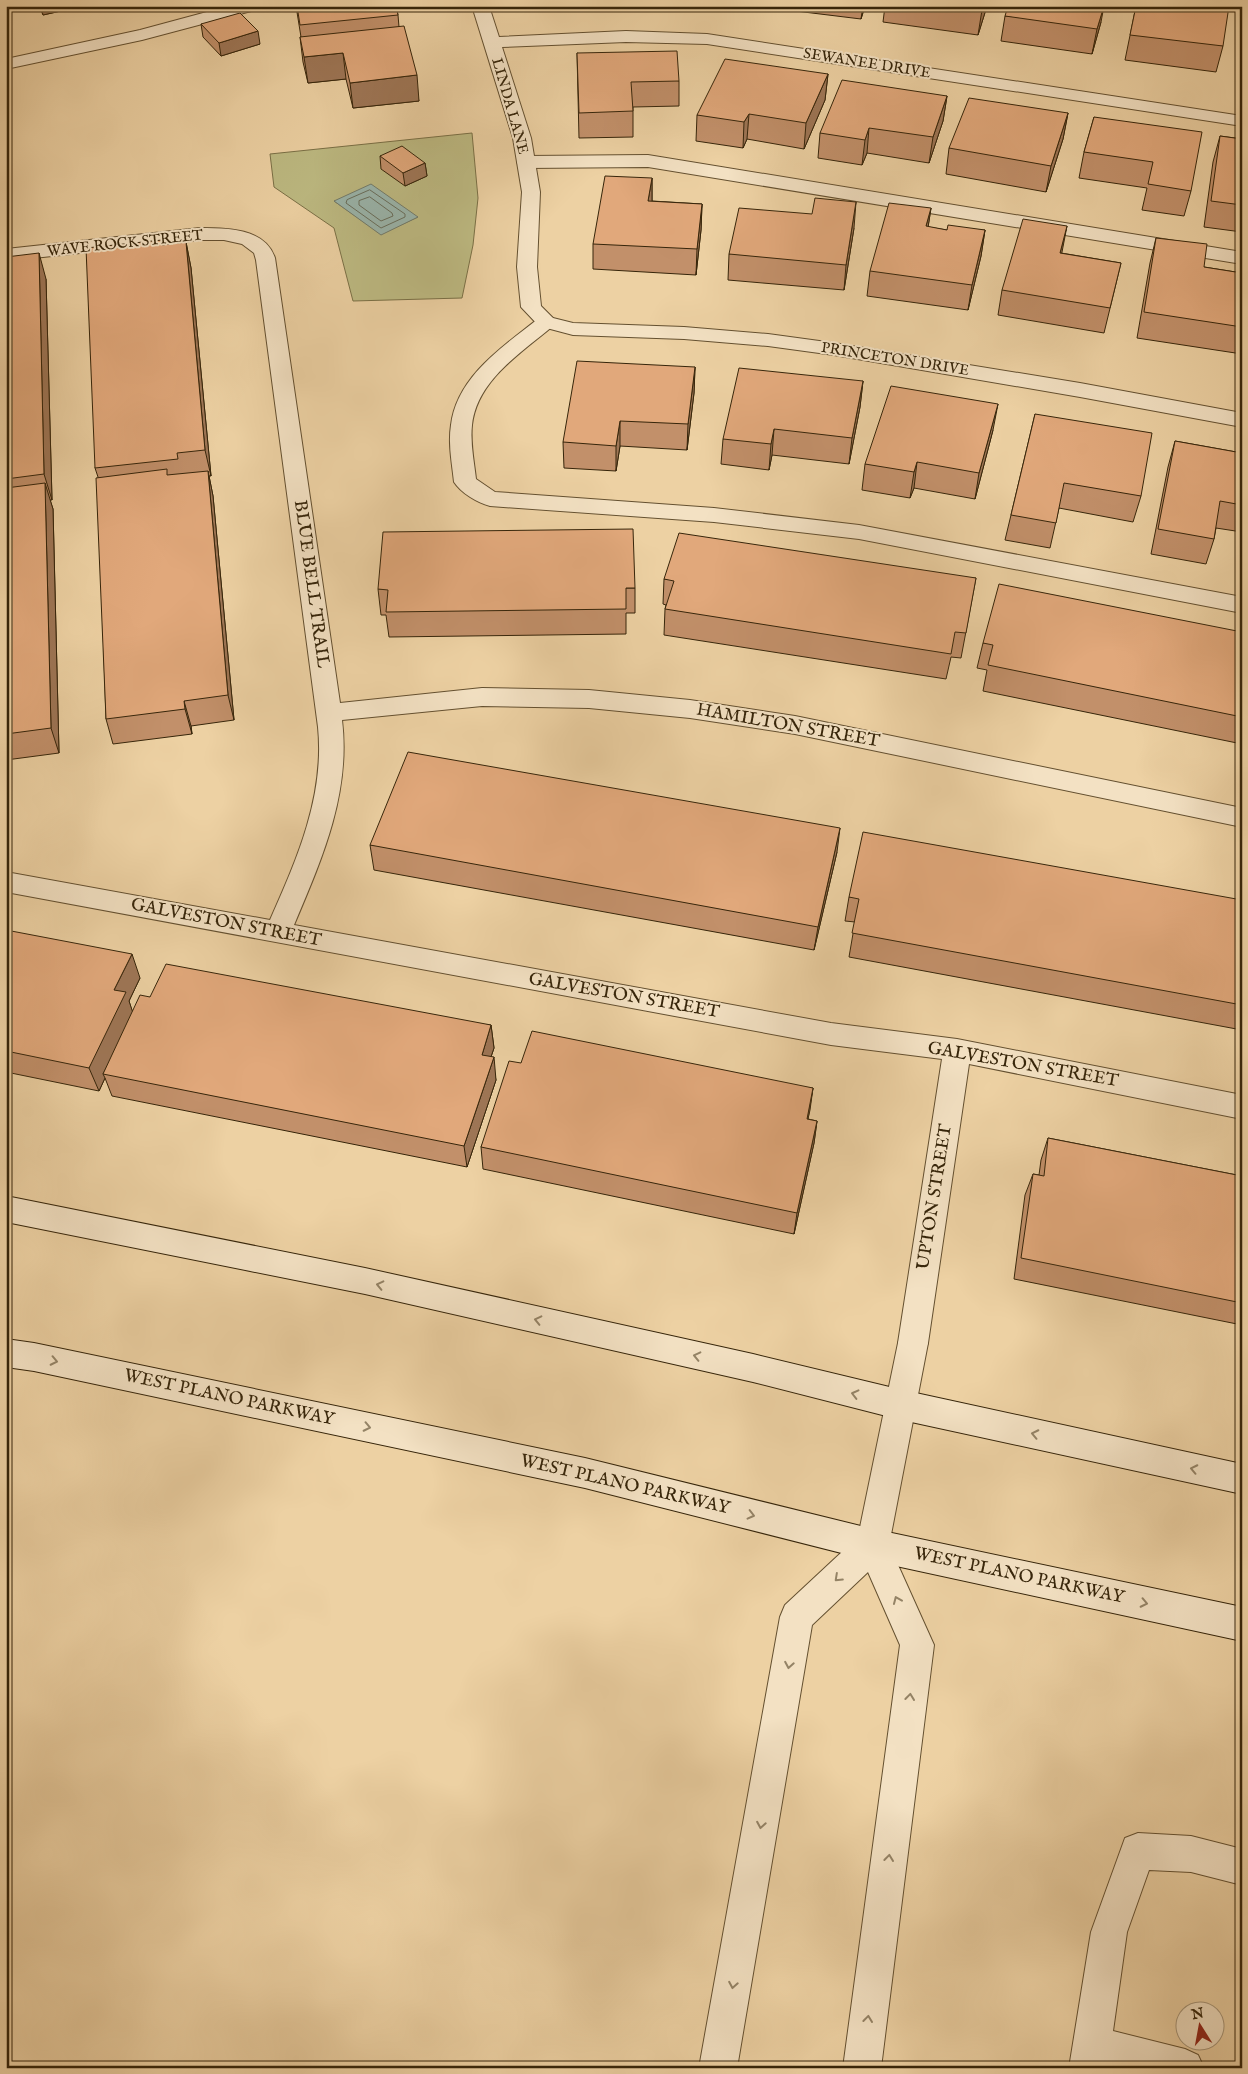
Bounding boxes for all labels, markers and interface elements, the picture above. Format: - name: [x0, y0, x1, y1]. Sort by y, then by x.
- street label: SEWANEE DRIVE: [802, 44, 932, 82]
- street label: LINDA LANE: [487, 56, 533, 156]
- street label: WAVE ROCK STREET: [46, 225, 204, 261]
- street label: PRINCETON DRIVE: [820, 338, 970, 380]
- street label: BLUE BELL TRAIL: [288, 499, 334, 670]
- street label: HAMILTON STREET: [695, 699, 881, 753]
- street label: GALVESTON STREET: [129, 893, 323, 953]
- street label: GALVESTON STREET: [527, 968, 721, 1024]
- street label: GALVESTON STREET: [926, 1037, 1120, 1093]
- street label: UPTON STREET: [912, 1123, 958, 1271]
- one-way arrow: [375, 1280, 384, 1291]
- one-way arrow: [534, 1315, 543, 1326]
- one-way arrow: [693, 1351, 702, 1362]
- one-way arrow: [50, 1355, 59, 1366]
- street label: WEST PLANO PARKWAY: [122, 1364, 337, 1432]
- one-way arrow: [851, 1389, 860, 1400]
- one-way arrow: [363, 1421, 372, 1432]
- one-way arrow: [1031, 1429, 1040, 1440]
- street label: WEST PLANO PARKWAY: [518, 1450, 733, 1521]
- one-way arrow: [1190, 1464, 1199, 1475]
- one-way arrow: [747, 1509, 756, 1520]
- street label: WEST PLANO PARKWAY: [912, 1542, 1127, 1610]
- one-way arrow: [835, 1572, 844, 1581]
- one-way arrow: [893, 1597, 903, 1605]
- one-way arrow: [1139, 1597, 1148, 1608]
- one-way arrow: [784, 1661, 794, 1670]
- one-way arrow: [904, 1693, 915, 1701]
- one-way arrow: [756, 1821, 766, 1830]
- one-way arrow: [883, 1854, 894, 1862]
- one-way arrow: [728, 1981, 738, 1990]
- north arrow: [1176, 2002, 1226, 2052]
- text: N: [1189, 2004, 1205, 2024]
- one-way arrow: [862, 2015, 873, 2023]

